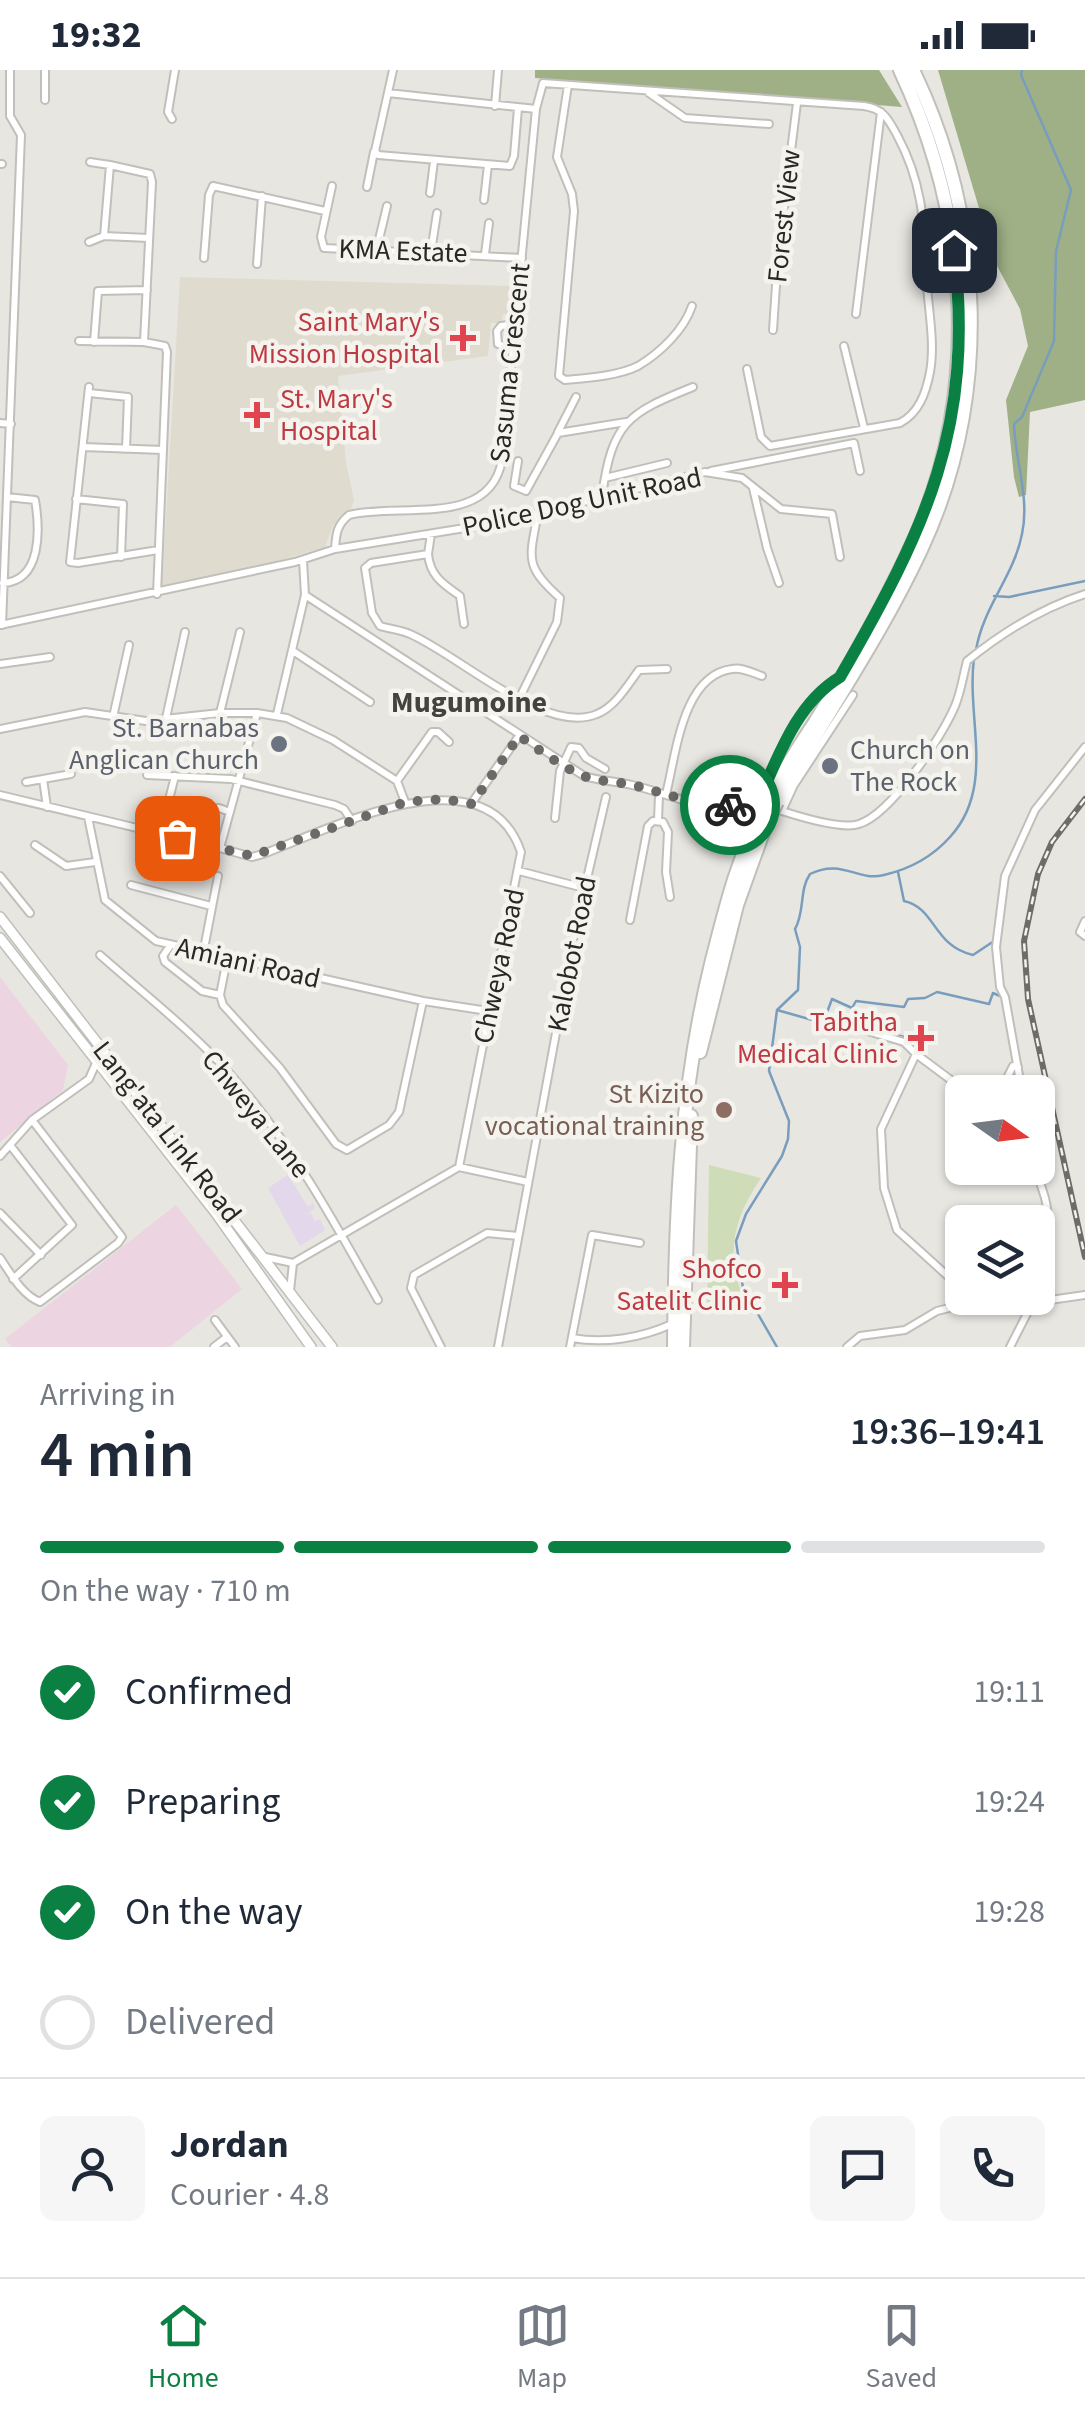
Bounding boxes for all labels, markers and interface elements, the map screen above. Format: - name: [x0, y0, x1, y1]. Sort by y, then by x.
- text: 19:32: [50, 8, 142, 62]
- street label: Forest View: [757, 147, 811, 285]
- pin: [912, 208, 997, 293]
- icon: home: [927, 223, 982, 278]
- street label: KMA Estate: [338, 229, 468, 273]
- street label: Sasuma Crescent: [480, 261, 540, 465]
- place label: Saint Mary's Mission Hospital: [249, 302, 440, 374]
- marker: Saint Mary's Mission Hospital: [450, 325, 476, 351]
- place label: St. Mary's Hospital: [280, 379, 393, 451]
- marker: St. Mary's Hospital: [244, 402, 270, 428]
- street label: Police Dog Unit Road: [459, 457, 705, 547]
- district label: Mugumoine: [391, 681, 547, 724]
- place label: St. Barnabas Anglican Church: [69, 708, 259, 780]
- place label: Church on The Rock: [850, 730, 970, 802]
- marker: St. Barnabas Anglican Church: [268, 733, 290, 755]
- courier: [680, 755, 780, 855]
- marker: Church on The Rock: [819, 755, 841, 777]
- icon: bike: [703, 778, 758, 833]
- pin: [135, 796, 220, 881]
- icon: bag: [150, 811, 205, 866]
- street label: Kalobot Road: [537, 873, 607, 1035]
- street label: Chweya Road: [463, 885, 535, 1047]
- street label: Amiani Road: [172, 927, 324, 999]
- place label: Tabitha Medical Clinic: [737, 1002, 898, 1074]
- marker: Tabitha Medical Clinic: [908, 1025, 934, 1051]
- street label: Lang'ata Link Road: [83, 1032, 251, 1232]
- street label: Chweya Lane: [192, 1041, 320, 1187]
- place label: St Kizito vocational training: [485, 1074, 704, 1146]
- north arrow: [945, 1075, 1055, 1185]
- map controls: [945, 1075, 1055, 1315]
- marker: St Kizito vocational training: [713, 1099, 735, 1121]
- button: layers: [945, 1205, 1055, 1315]
- place label: Shofco Satelit Clinic: [616, 1249, 762, 1321]
- marker: Shofco Satelit Clinic: [772, 1272, 798, 1298]
- text: Arriving in: [40, 1372, 176, 1418]
- text: 19:36–19:41: [850, 1405, 1045, 1459]
- text: 4 min: [40, 1409, 195, 1502]
- text: On the way · 710 m: [40, 1568, 291, 1614]
- icon: check: [40, 1665, 95, 1720]
- text: Confirmed: [125, 1665, 293, 1719]
- text: 19:11: [973, 1669, 1045, 1715]
- icon: check: [40, 1775, 95, 1830]
- text: Preparing: [125, 1775, 280, 1829]
- text: 19:24: [973, 1779, 1045, 1825]
- icon: check: [40, 1885, 95, 1940]
- text: On the way: [125, 1885, 302, 1939]
- text: 19:28: [973, 1889, 1045, 1935]
- text: Delivered: [125, 1995, 275, 2049]
- button: person: [40, 2116, 145, 2221]
- button: chat: [810, 2116, 915, 2221]
- button: phone: [940, 2116, 1045, 2221]
- text: Jordan: [170, 2118, 289, 2172]
- text: Courier · 4.8: [170, 2172, 330, 2218]
- tab: Home: [148, 2298, 219, 2398]
- tab: Map: [515, 2298, 570, 2398]
- tab: Saved: [866, 2298, 937, 2398]

